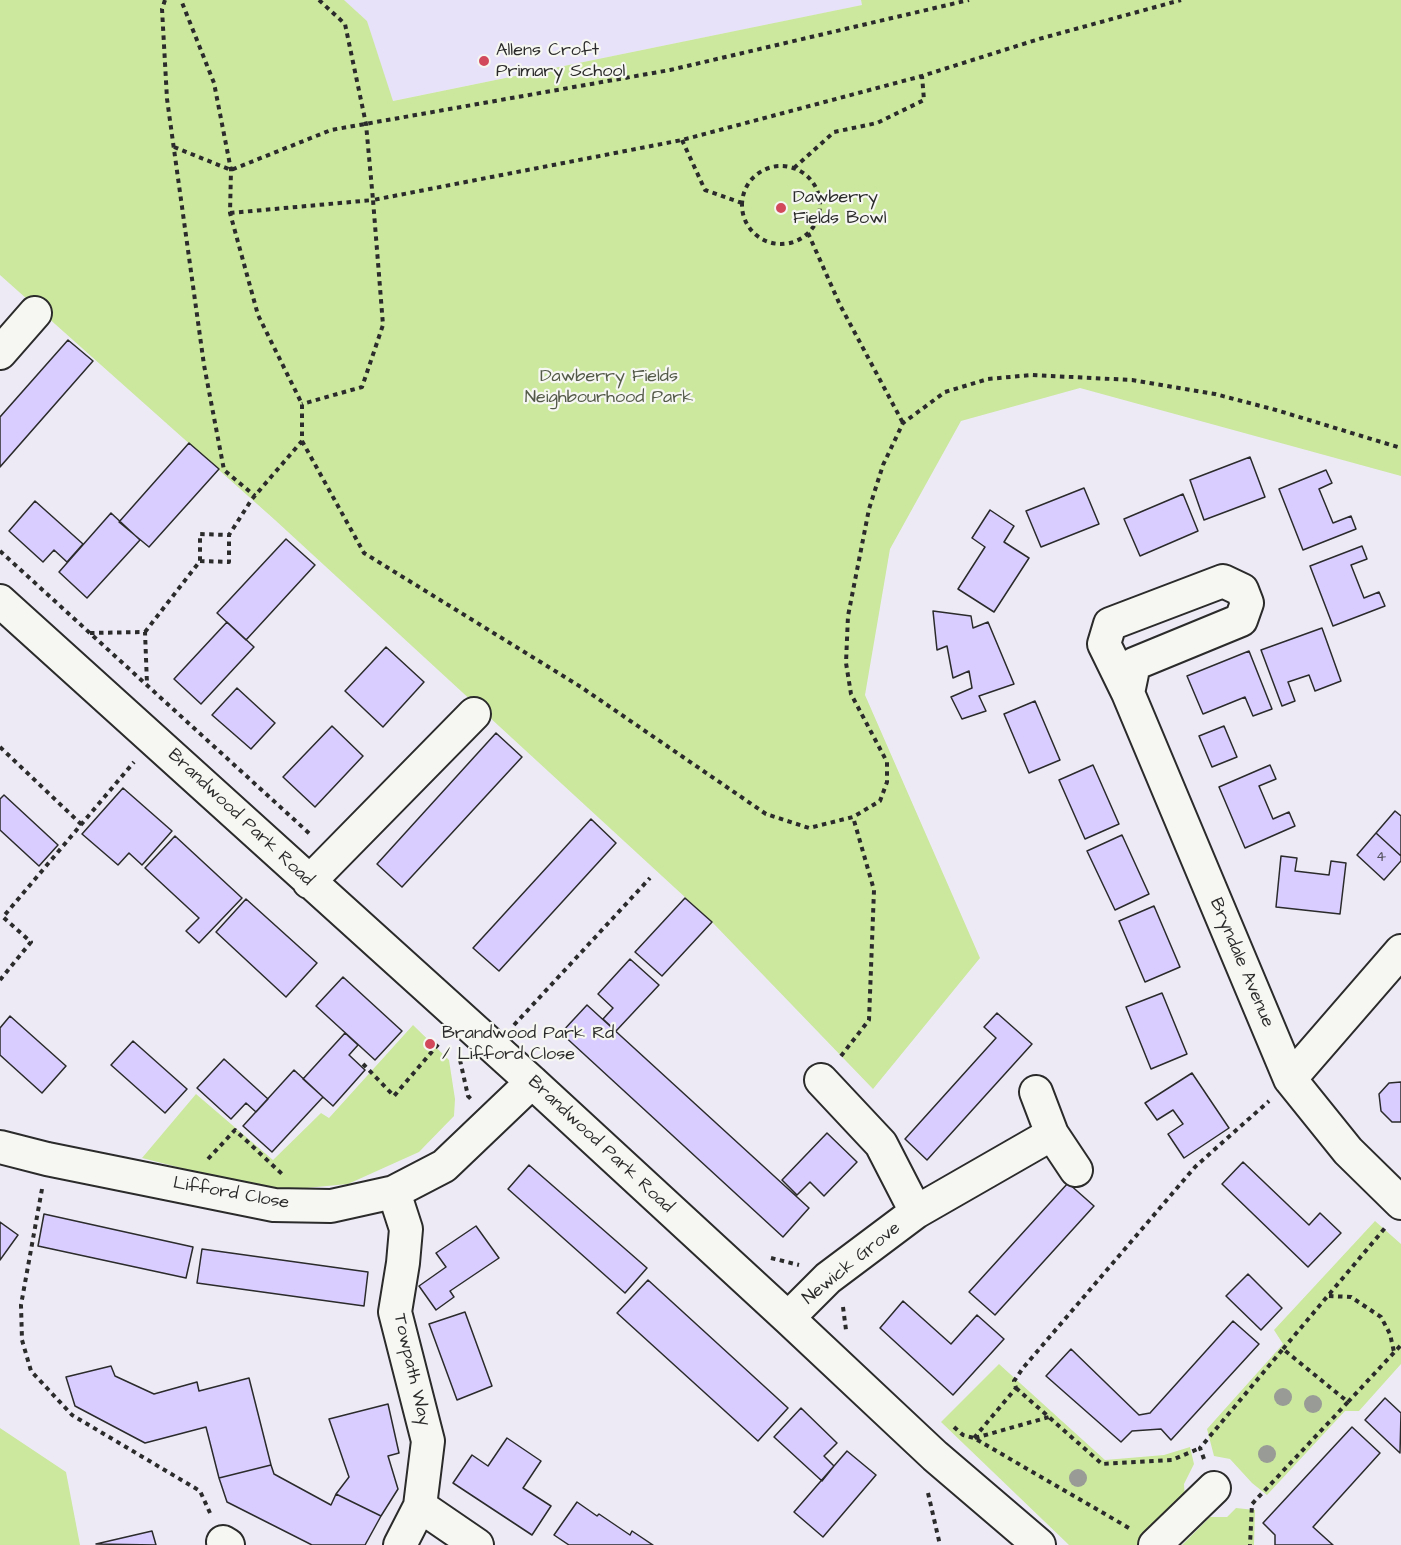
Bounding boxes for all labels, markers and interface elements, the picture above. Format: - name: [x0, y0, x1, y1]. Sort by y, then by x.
- place label: Allens Croft Primary School: [496, 40, 625, 82]
- marker: Allens Croft Primary School: [477, 54, 491, 68]
- place label: Dawberry Fields Bowl: [793, 187, 887, 230]
- marker: Dawberry Fields Bowl: [774, 201, 788, 215]
- park label: Dawberry Fields Neighbourhood Park: [525, 366, 693, 409]
- street label: Brandwood Park Road: [163, 745, 317, 891]
- house number: 4: [1376, 849, 1386, 867]
- street label: Bryndale Avenue: [1204, 895, 1278, 1031]
- place label: Brandwood Park Rd / Lifford Close: [442, 1023, 614, 1066]
- marker: Brandwood Park Rd / Lifford Close: [423, 1037, 437, 1051]
- street label: Brandwood Park Road: [523, 1072, 677, 1218]
- street label: Lifford Close: [171, 1173, 291, 1215]
- street label: Newick Grove: [799, 1218, 905, 1310]
- street label: Towpath Way: [388, 1312, 434, 1428]

